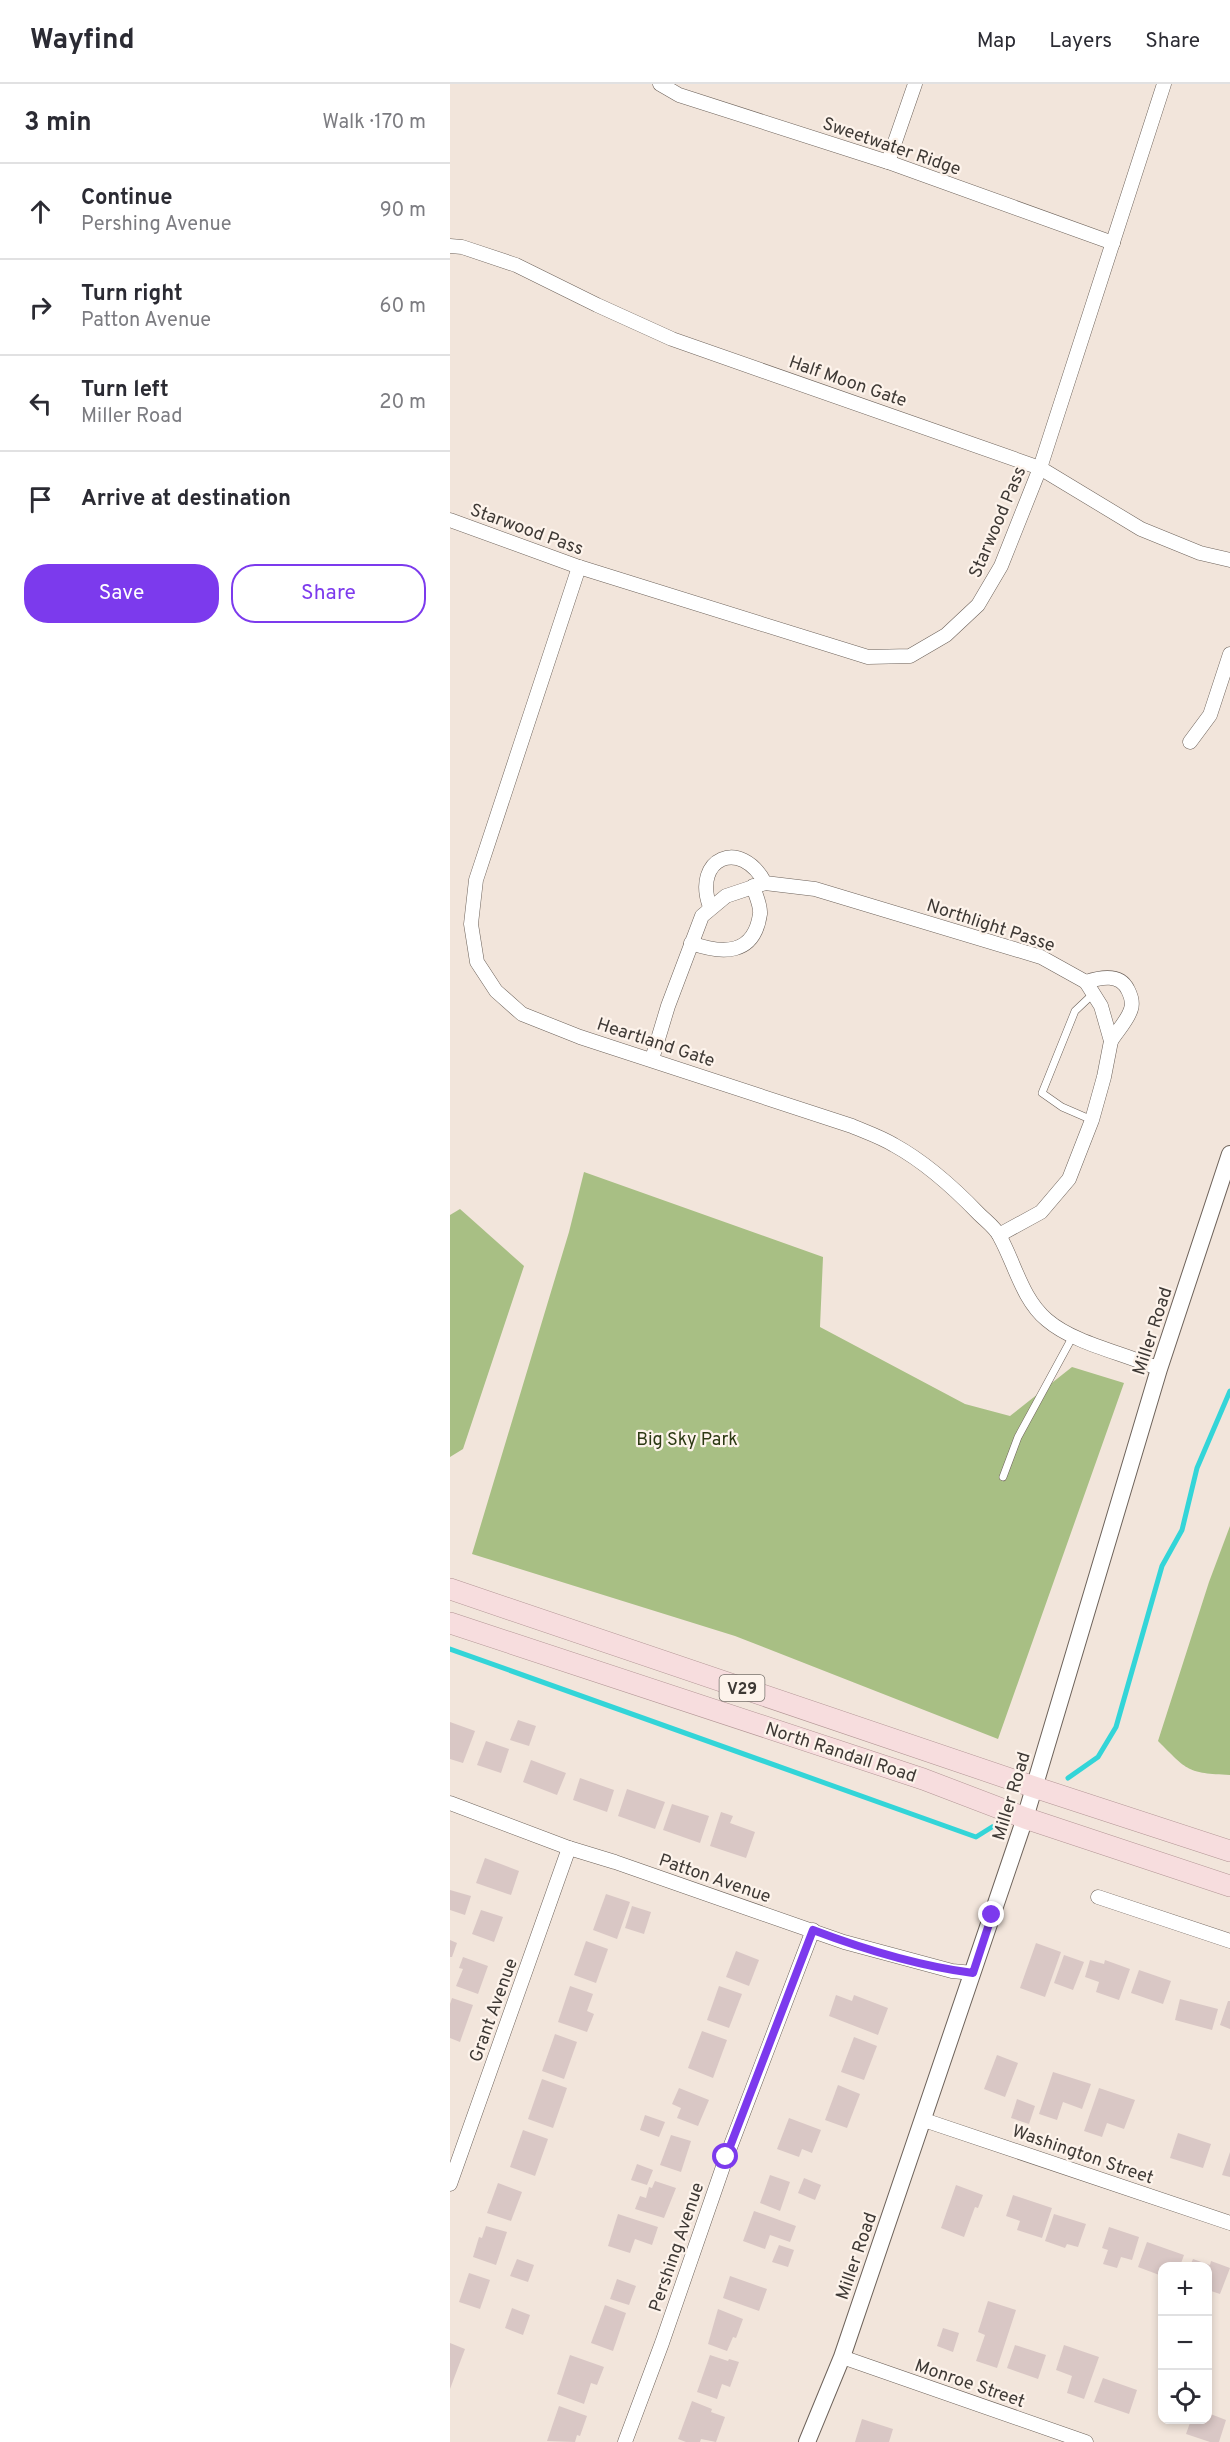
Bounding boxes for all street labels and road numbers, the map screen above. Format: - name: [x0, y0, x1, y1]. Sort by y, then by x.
- street label: Sweetwater Ridge: [819, 113, 964, 182]
- street label: Half Moon Gate: [785, 351, 910, 413]
- street label: Starwood Pass: [965, 463, 1032, 582]
- street label: Starwood Pass: [467, 499, 586, 562]
- street label: Northlight Passe: [923, 895, 1058, 958]
- street label: Heartland Gate: [594, 1014, 717, 1073]
- street label: Miller Road: [1128, 1285, 1178, 1378]
- road number: V29: [720, 1675, 764, 1701]
- street label: North Randall Road: [762, 1718, 919, 1789]
- street label: Miller Road: [988, 1749, 1037, 1843]
- street label: Patton Avenue: [655, 1849, 774, 1909]
- street label: Grant Avenue: [465, 1955, 524, 2066]
- street label: Washington Street: [1009, 2120, 1156, 2190]
- street label: Pershing Avenue: [644, 2180, 710, 2315]
- street label: Miller Road: [832, 2210, 883, 2303]
- street label: Monroe Street: [911, 2355, 1028, 2414]

